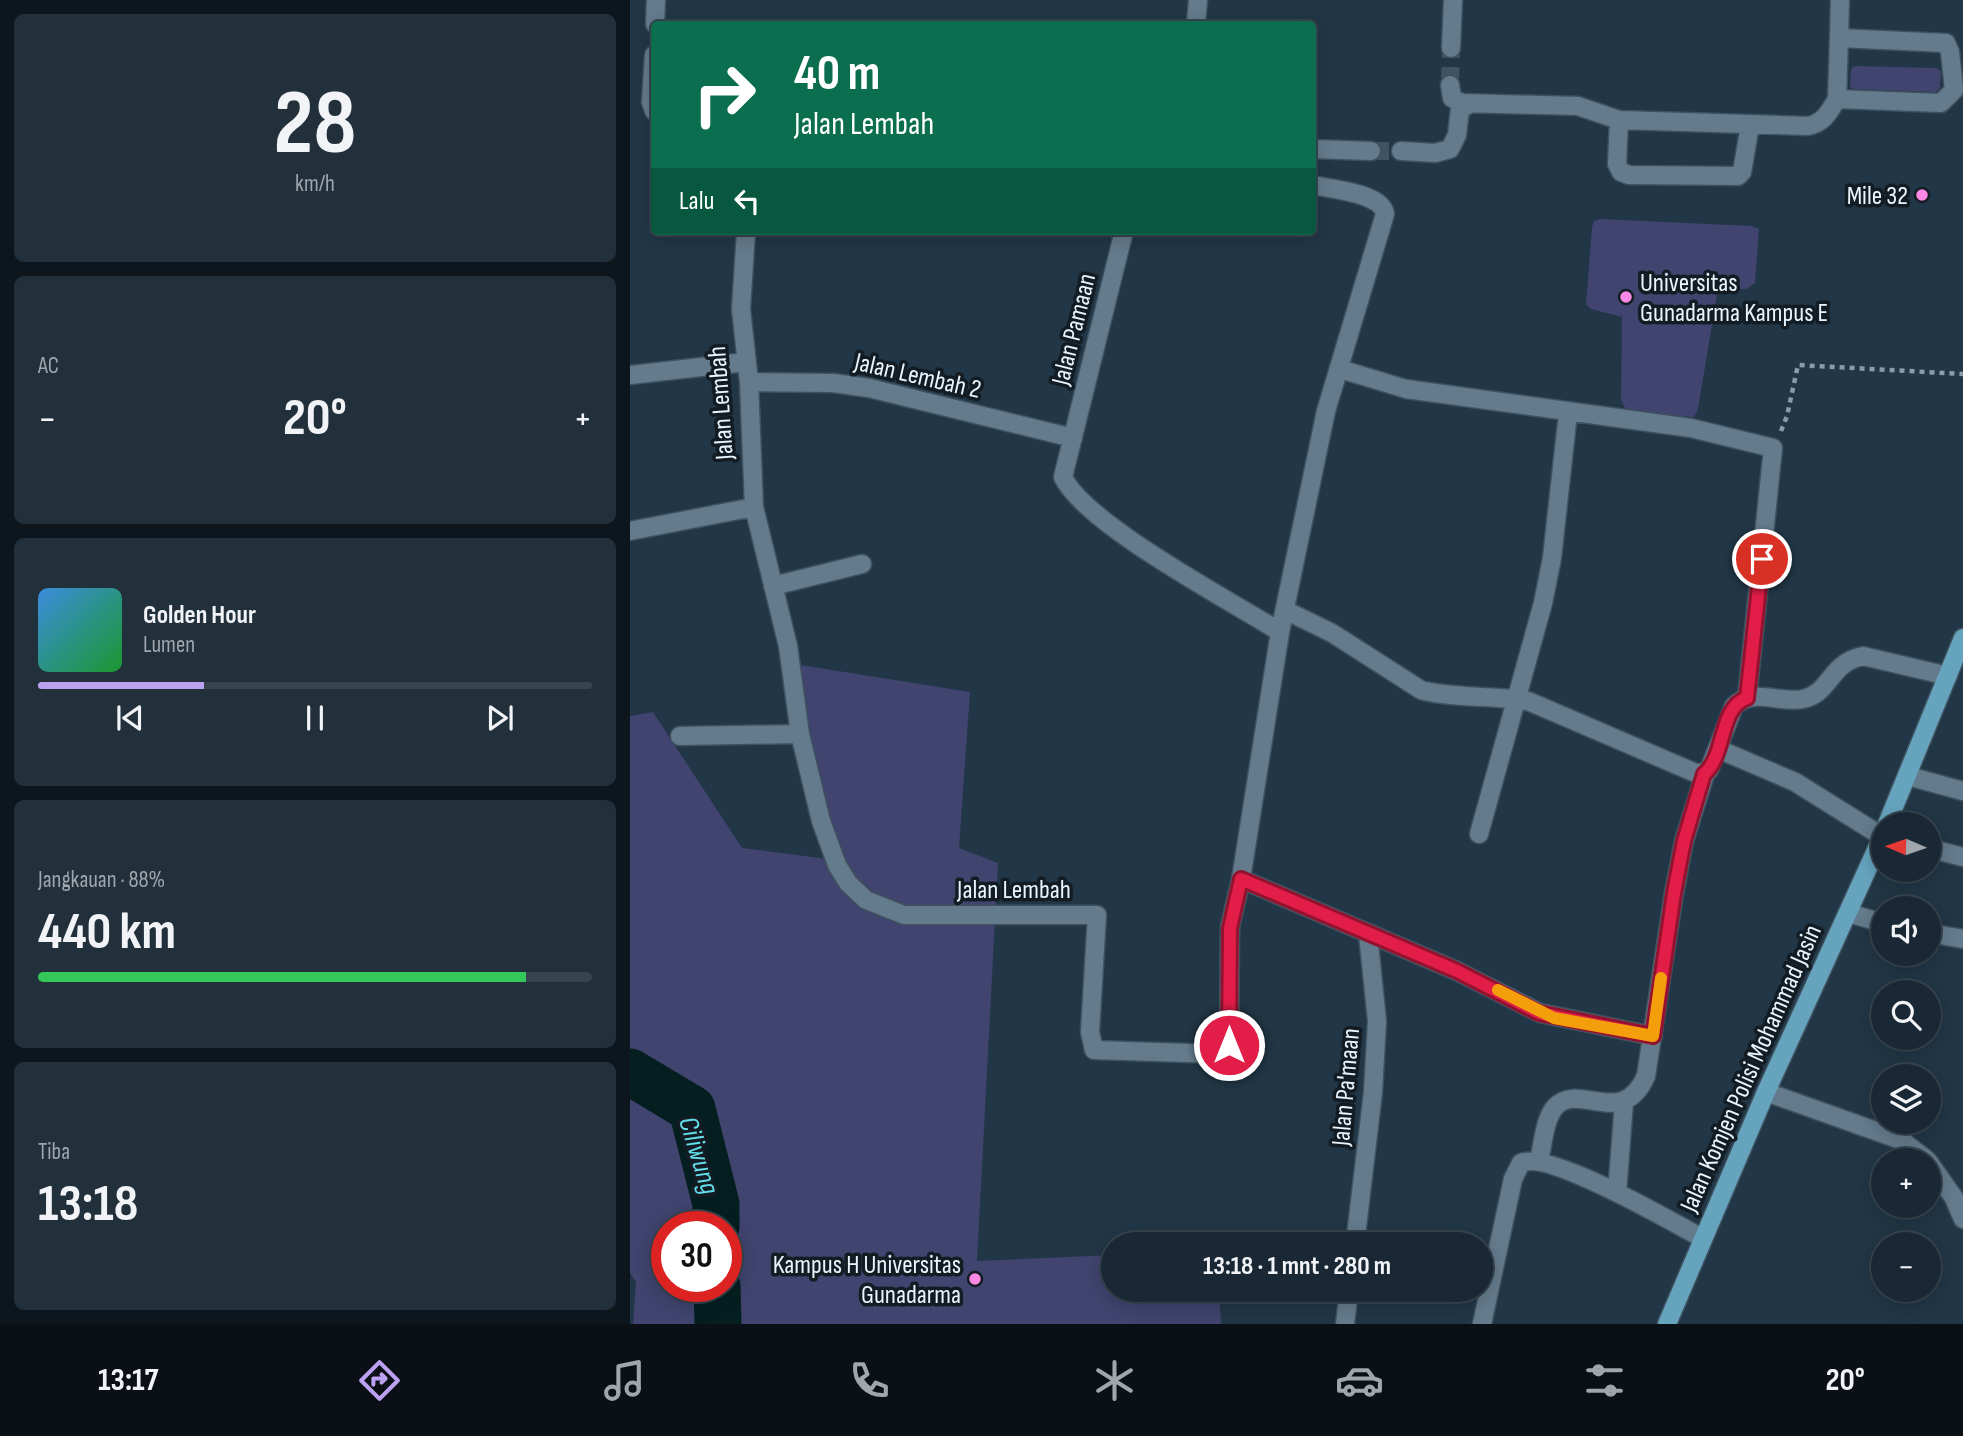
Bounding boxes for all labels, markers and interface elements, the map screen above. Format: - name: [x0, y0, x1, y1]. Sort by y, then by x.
- text: 40 m: [794, 45, 880, 104]
- icon: right: [679, 49, 770, 140]
- text: 28: [274, 70, 356, 179]
- text: Jalan Lembah: [794, 105, 934, 144]
- text: km/h: [295, 170, 335, 198]
- place label: Mile 32: [1847, 181, 1908, 212]
- icon: left: [728, 182, 766, 220]
- text: Lalu: [679, 186, 714, 217]
- marker: Mile 32: [1914, 187, 1930, 203]
- place label: Universitas Gunadarma Kampus E: [1640, 268, 1828, 329]
- street label: Jalan Pamaan: [1045, 270, 1103, 389]
- marker: Universitas Gunadarma Kampus E: [1618, 289, 1634, 305]
- street label: Jalan Lembah: [702, 345, 741, 462]
- street label: Jalan Lembah 2: [851, 347, 984, 406]
- text: AC: [38, 352, 59, 380]
- text: 20°: [283, 387, 347, 450]
- text: −: [38, 397, 57, 442]
- text: +: [573, 397, 592, 442]
- pin: [1732, 529, 1792, 589]
- icon: arrive: [1743, 540, 1781, 578]
- text: Golden Hour: [143, 600, 256, 631]
- text: Lumen: [143, 631, 195, 659]
- icon: previous: [111, 699, 149, 737]
- icon: pause: [296, 699, 334, 737]
- icon: next: [481, 699, 519, 737]
- north arrow: [1871, 812, 1941, 882]
- map controls: [1871, 812, 1941, 1302]
- text: Jangkauan · 88%: [38, 866, 165, 894]
- street label: Jalan Lembah: [956, 875, 1071, 906]
- button: sound: [1871, 896, 1941, 966]
- text: 440 km: [38, 901, 176, 964]
- street label: Jalan Komjen Polisi Mohammad Jasin: [1673, 920, 1829, 1218]
- button: search: [1871, 980, 1941, 1050]
- position arrow: [1192, 1008, 1266, 1082]
- street label: Jalan Pa'maan: [1326, 1027, 1367, 1148]
- button: layers: [1871, 1064, 1941, 1134]
- water label: Ciliwung: [671, 1113, 726, 1199]
- text: Tiba: [38, 1138, 70, 1166]
- button: +: [1871, 1148, 1941, 1218]
- text: 13:18: [38, 1173, 138, 1236]
- speed limit sign: 30: [651, 1211, 742, 1302]
- button: −: [1871, 1232, 1941, 1302]
- place label: Kampus H Universitas Gunadarma: [773, 1250, 961, 1311]
- text: 13:18 · 1 mnt · 280 m: [1203, 1251, 1391, 1282]
- marker: Kampus H Universitas Gunadarma: [967, 1271, 983, 1287]
- icon: directions: [355, 1356, 404, 1405]
- icon: music: [600, 1356, 649, 1405]
- icon: phone: [845, 1356, 894, 1405]
- icon: climate: [1090, 1356, 1139, 1405]
- icon: car: [1335, 1356, 1384, 1405]
- icon: filters: [1580, 1356, 1629, 1405]
- text: 13:17: [98, 1361, 158, 1400]
- text: 20°: [1826, 1361, 1865, 1400]

